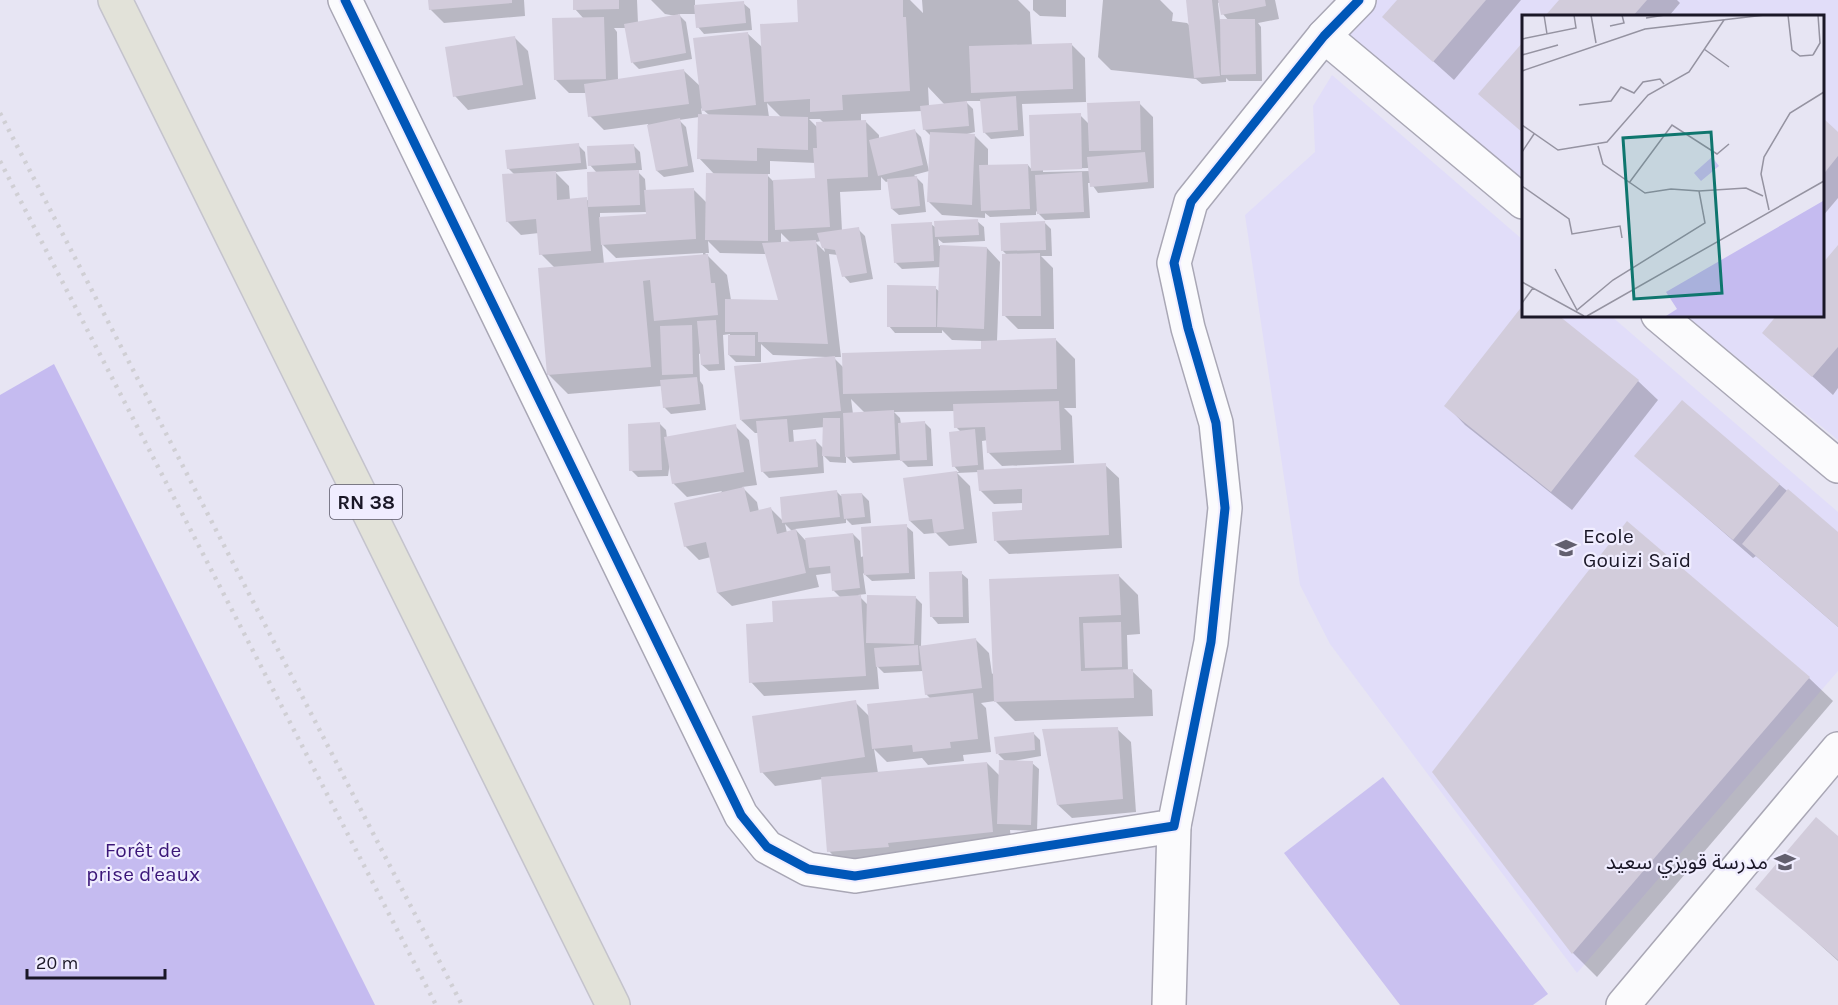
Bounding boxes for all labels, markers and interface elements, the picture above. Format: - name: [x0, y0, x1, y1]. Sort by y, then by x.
- inset map: [1522, 15, 1823, 316]
- road number: RN 38: [330, 485, 402, 519]
- place label: Ecole Gouizi Saïd: [1583, 524, 1691, 572]
- school or university icon: Ecole Gouizi Saïd: [1554, 536, 1578, 560]
- park label: Forêt de prise d'eaux: [86, 838, 200, 886]
- place label: مدرسة قويزي سعيد: [1606, 850, 1768, 878]
- school or university icon: مدرسة قويزي سعيد: [1773, 850, 1797, 874]
- scale bar: [27, 942, 165, 980]
- text: 20 m: [36, 952, 78, 974]

